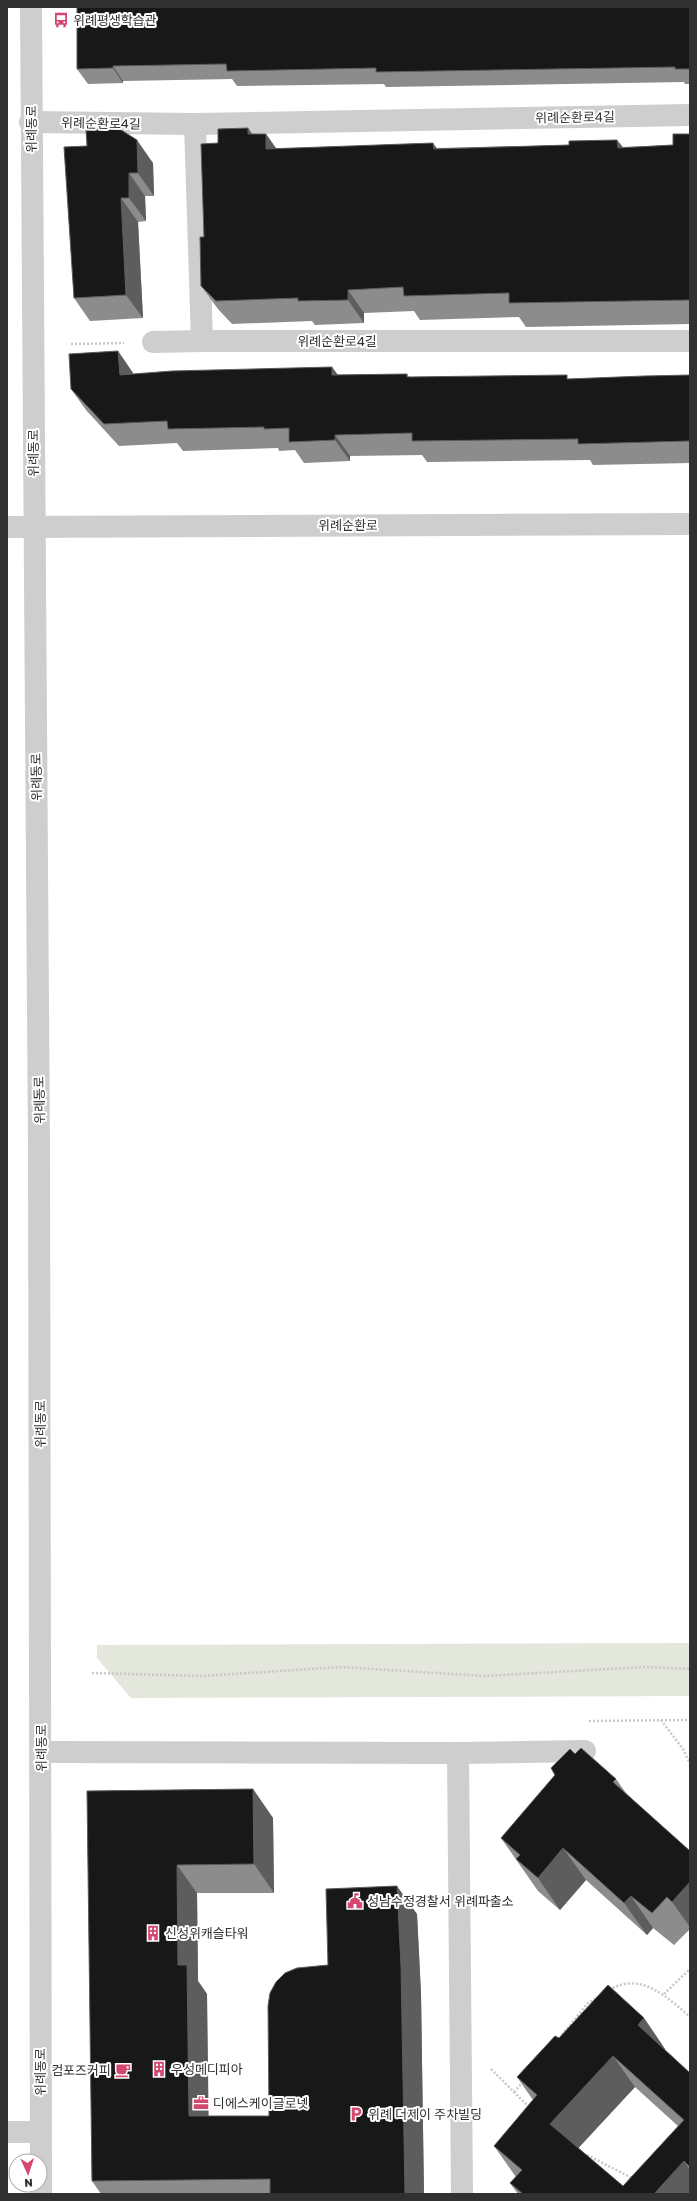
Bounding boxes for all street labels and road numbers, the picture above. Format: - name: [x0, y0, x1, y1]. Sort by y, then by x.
- street label: 위례동로: [23, 105, 39, 153]
- street label: 위례순환로4길: [535, 108, 615, 126]
- street label: 위례순환로4길: [61, 114, 141, 132]
- street label: 위례순환로4길: [297, 333, 377, 349]
- street label: 위례동로: [25, 429, 41, 477]
- street label: 위례순환로: [318, 517, 378, 533]
- street label: 위례동로: [28, 753, 44, 801]
- street label: 위례동로: [31, 1076, 47, 1124]
- street label: 위례동로: [32, 1400, 48, 1448]
- street label: 위례동로: [33, 1724, 49, 1772]
- street label: 위례동로: [32, 2048, 48, 2096]

